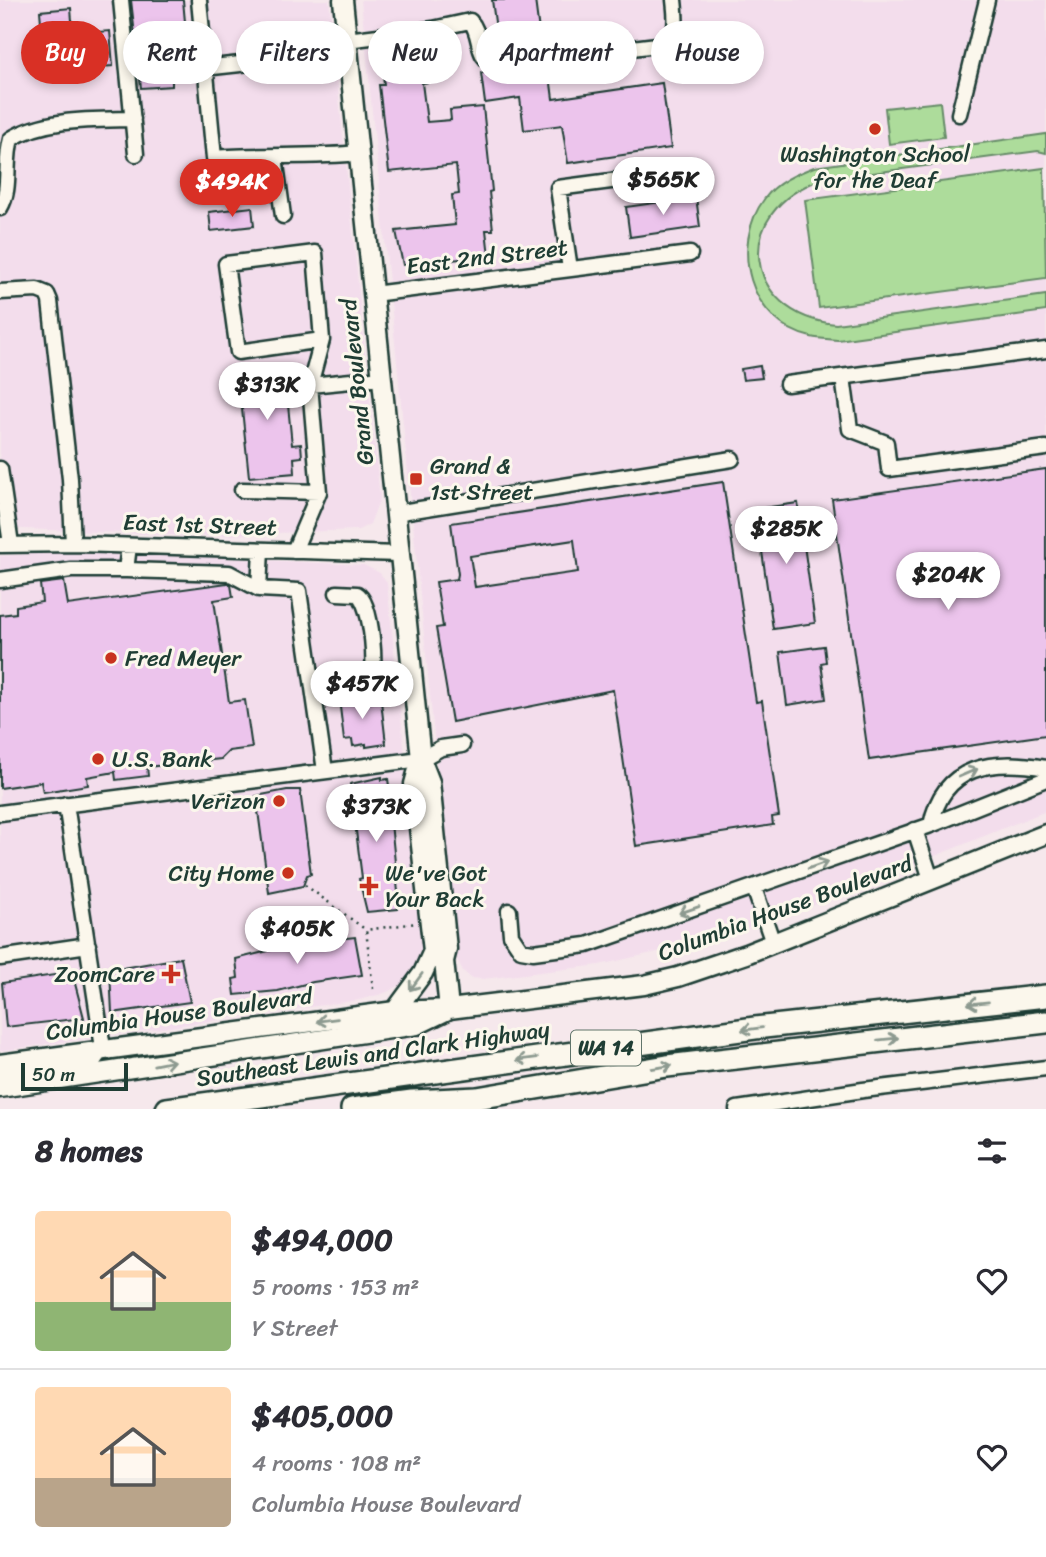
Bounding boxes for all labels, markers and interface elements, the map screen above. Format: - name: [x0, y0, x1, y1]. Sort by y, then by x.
- chip: Buy: [21, 21, 109, 84]
- chip: Rent: [123, 21, 222, 84]
- chip: Filters: [236, 21, 354, 84]
- chip: New: [368, 21, 462, 84]
- chip: Apartment: [476, 21, 637, 84]
- chip: House: [651, 21, 764, 84]
- marker: Washington School for the Deaf: [867, 121, 883, 137]
- place label: Washington School for the Deaf: [780, 134, 971, 201]
- pin: $565K: [614, 158, 712, 217]
- text: $565K: [628, 159, 698, 200]
- pin: $494K: [183, 160, 281, 219]
- text: $494K: [196, 161, 268, 202]
- street label: East 2nd Street: [404, 227, 570, 287]
- street label: Grand Boulevard: [328, 295, 386, 467]
- pin: $313K: [218, 362, 316, 422]
- text: $313K: [235, 364, 299, 405]
- place label: Grand & 1st Street: [430, 446, 533, 513]
- marker: Grand & 1st Street: [408, 471, 424, 487]
- street label: East 1st Street: [122, 502, 278, 548]
- pin: $285K: [737, 506, 835, 566]
- text: $285K: [751, 508, 821, 549]
- pin: $204K: [899, 552, 997, 612]
- text: $204K: [912, 554, 984, 595]
- place label: Fred Meyer: [125, 638, 242, 679]
- marker: Fred Meyer: [103, 650, 119, 666]
- pin: $457K: [313, 662, 411, 721]
- text: $457K: [326, 663, 398, 704]
- place label: U.S. Bank: [112, 739, 212, 780]
- marker: U.S. Bank: [90, 751, 106, 767]
- one-way arrow: [957, 766, 978, 779]
- place label: Verizon: [191, 781, 265, 822]
- pin: $373K: [327, 784, 425, 844]
- text: $373K: [342, 786, 410, 827]
- marker: Verizon: [271, 793, 287, 809]
- street label: Columbia House Boulevard: [652, 842, 920, 973]
- place label: City Home: [169, 853, 274, 894]
- place label: We've Got Your Back: [385, 853, 487, 920]
- one-way arrow: [806, 858, 828, 870]
- marker: City Home: [280, 865, 296, 881]
- marker: We've Got Your Back: [359, 876, 379, 896]
- one-way arrow: [678, 904, 700, 917]
- pin: $405K: [248, 906, 346, 966]
- text: $405K: [261, 908, 333, 949]
- place label: ZoomCare: [54, 954, 155, 995]
- marker: ZoomCare: [161, 964, 181, 984]
- one-way arrow: [409, 972, 423, 991]
- street label: Columbia House Boulevard: [43, 975, 317, 1053]
- one-way arrow: [967, 997, 990, 1010]
- street label: Southeast Lewis and Clark Highway: [194, 1009, 553, 1099]
- one-way arrow: [316, 1013, 339, 1026]
- one-way arrow: [741, 1022, 764, 1035]
- road number: WA 14: [571, 1030, 641, 1066]
- one-way arrow: [876, 1032, 899, 1045]
- one-way arrow: [516, 1052, 538, 1065]
- one-way arrow: [152, 1056, 175, 1069]
- text: 50 m: [32, 1058, 75, 1091]
- scale bar: [21, 1060, 128, 1092]
- one-way arrow: [650, 1060, 673, 1073]
- text: 8 homes: [35, 1124, 143, 1178]
- icon: filters: [973, 1132, 1011, 1170]
- text: $494,000: [252, 1213, 393, 1267]
- icon: home: [91, 1239, 175, 1323]
- icon: heart: [973, 1262, 1011, 1300]
- text: 5 rooms · 153 m²: [252, 1267, 419, 1308]
- text: Y Street: [252, 1308, 338, 1349]
- text: $405,000: [252, 1389, 393, 1443]
- icon: home: [91, 1415, 175, 1499]
- icon: heart: [973, 1438, 1011, 1476]
- text: 4 rooms · 108 m²: [252, 1443, 421, 1484]
- text: Columbia House Boulevard: [252, 1484, 520, 1525]

